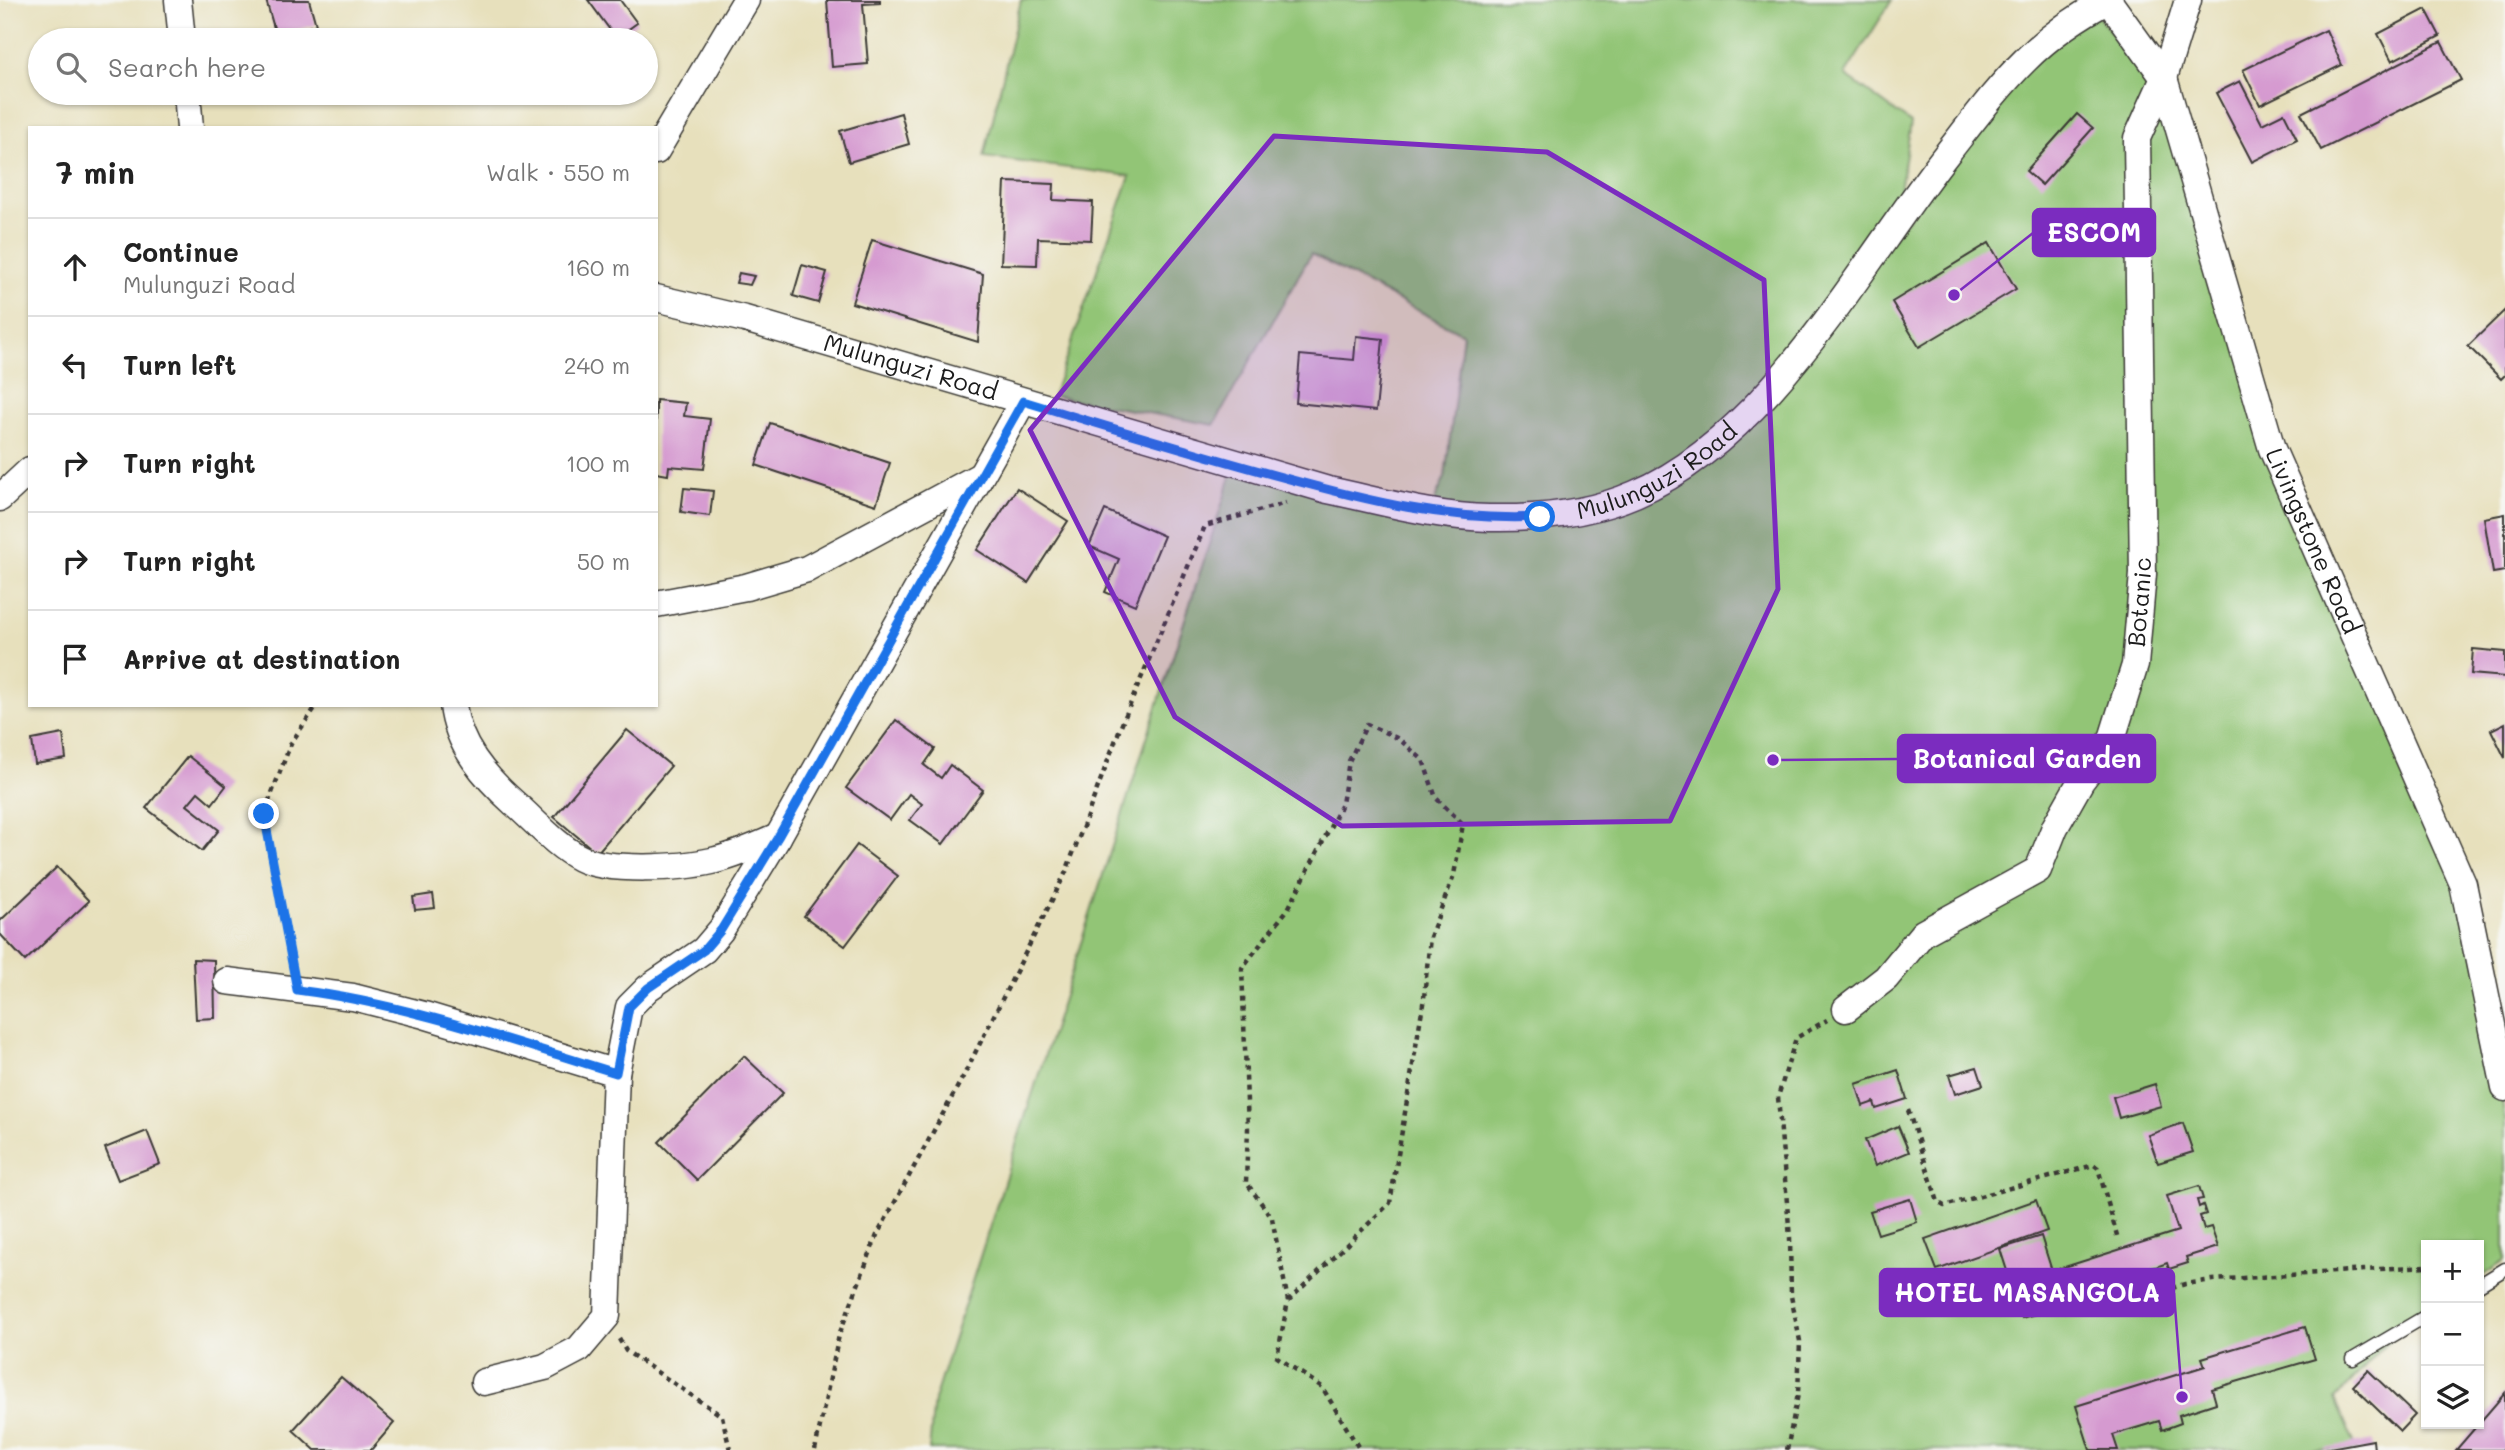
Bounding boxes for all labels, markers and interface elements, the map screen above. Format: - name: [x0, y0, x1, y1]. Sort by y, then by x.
- search box: [28, 28, 658, 105]
- icon: search: [52, 48, 90, 86]
- text: Search here: [108, 50, 266, 84]
- text: 7 min: [56, 152, 135, 192]
- text: Walk · 550 m: [486, 157, 630, 187]
- callout: ESCOM: [2033, 209, 2155, 256]
- text: ESCOM: [2047, 215, 2141, 249]
- text: Continue: [123, 235, 239, 269]
- icon: ahead: [56, 248, 94, 286]
- text: 160 m: [566, 252, 630, 282]
- text: Mulunguzi Road: [123, 269, 295, 299]
- street label: Mulunguzi Road: [820, 326, 1002, 406]
- icon: left: [56, 346, 94, 384]
- text: Turn left: [123, 348, 236, 382]
- text: 240 m: [564, 350, 630, 380]
- street label: Mulunguzi Road: [1573, 415, 1743, 525]
- street label: Livingstone Road: [2260, 443, 2368, 638]
- icon: right: [56, 444, 94, 482]
- text: Turn right: [123, 446, 256, 480]
- text: 100 m: [566, 448, 630, 478]
- route start: [1524, 501, 1555, 532]
- icon: right: [56, 542, 94, 580]
- text: Turn right: [123, 544, 256, 578]
- text: 50 m: [577, 546, 630, 576]
- street label: Botanic: [2120, 557, 2157, 648]
- icon: arrive: [56, 640, 94, 678]
- text: Arrive at destination: [123, 642, 400, 676]
- callout: Botanical Garden: [1898, 735, 2155, 782]
- text: Botanical Garden: [1913, 741, 2141, 775]
- route end: [248, 798, 279, 829]
- map controls: [2421, 1240, 2484, 1429]
- button: +: [2421, 1240, 2484, 1303]
- callout: HOTEL MASANGOLA: [1880, 1269, 2174, 1316]
- text: HOTEL MASANGOLA: [1894, 1275, 2160, 1309]
- button: −: [2421, 1303, 2484, 1366]
- button: layers: [2421, 1366, 2484, 1429]

